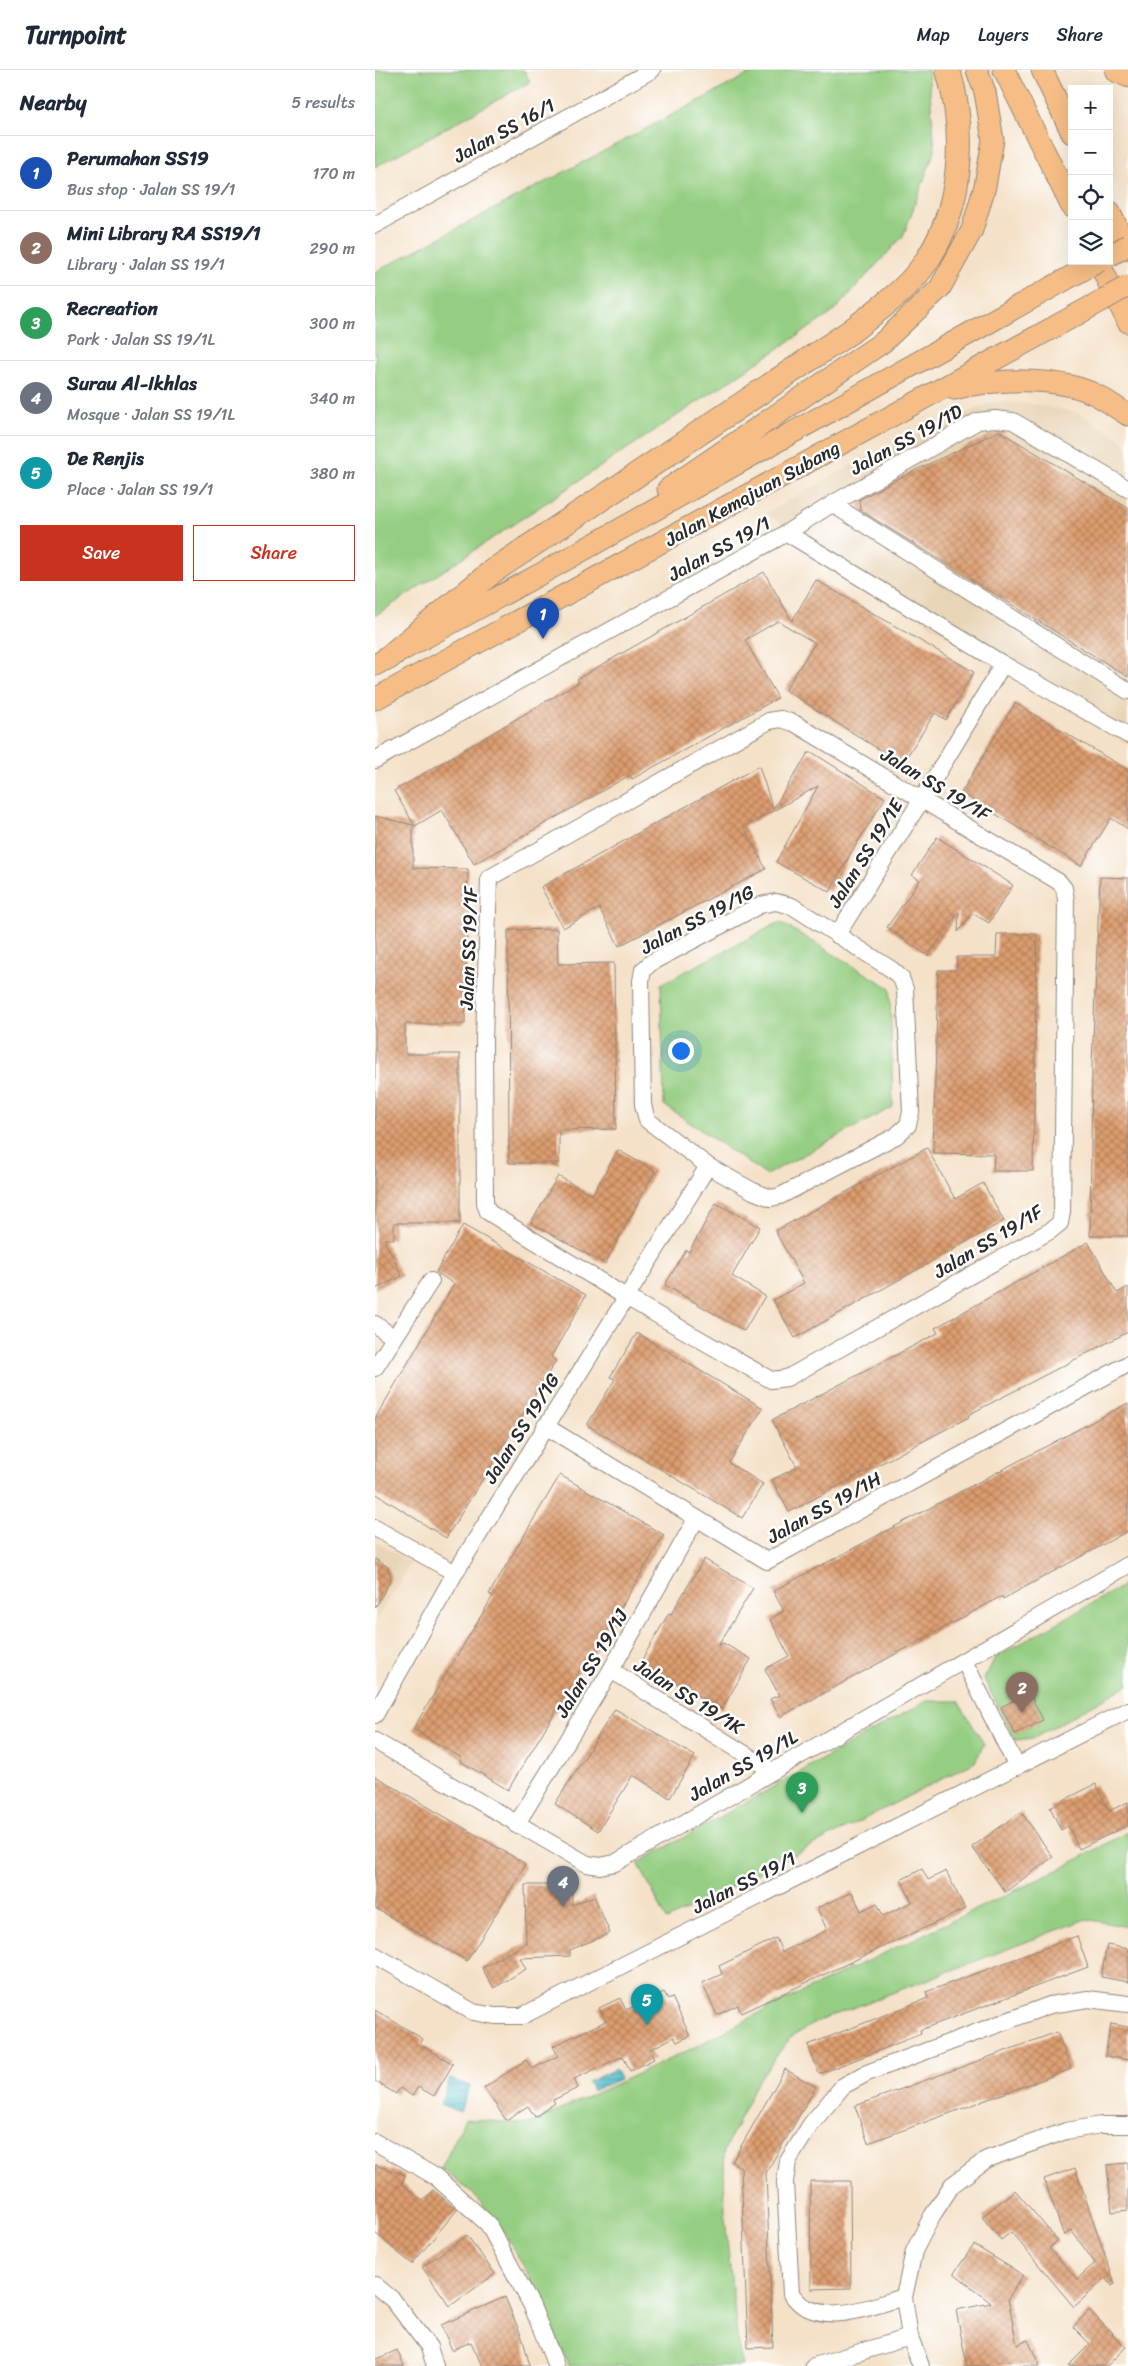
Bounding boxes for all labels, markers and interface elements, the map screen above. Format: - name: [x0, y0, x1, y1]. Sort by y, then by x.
- text: Turnpoint: [25, 14, 127, 56]
- text: Map: [917, 19, 950, 51]
- text: Layers: [978, 19, 1029, 51]
- text: Share: [1057, 19, 1103, 51]
- text: Nearby: [20, 84, 86, 122]
- map controls: [1068, 85, 1113, 265]
- button: +: [1068, 85, 1113, 130]
- text: 5 results: [291, 88, 355, 117]
- street label: Jalan SS 16/1: [446, 89, 561, 173]
- button: −: [1068, 130, 1113, 175]
- text: Perumahan SS19: [67, 142, 209, 175]
- text: 1: [33, 159, 39, 188]
- text: 170 m: [312, 159, 355, 188]
- text: Bus stop · Jalan SS 19/1: [67, 175, 235, 204]
- button: locate: [1068, 175, 1113, 220]
- text: Mini Library RA SS19/1: [67, 217, 261, 250]
- button: layers: [1068, 220, 1113, 265]
- text: 2: [31, 234, 41, 263]
- text: 290 m: [309, 234, 355, 263]
- text: Library · Jalan SS 19/1: [67, 250, 225, 279]
- text: Recreation: [67, 292, 158, 325]
- text: 3: [32, 309, 40, 338]
- text: 300 m: [310, 309, 355, 338]
- text: Park · Jalan SS 19/1L: [67, 325, 215, 354]
- text: Surau Al-Ikhlas: [67, 367, 197, 400]
- text: 4: [31, 384, 41, 413]
- text: 340 m: [310, 384, 355, 413]
- street label: Jalan SS 19/1D: [843, 395, 969, 484]
- text: Mosque · Jalan SS 19/1L: [67, 400, 235, 429]
- street label: Jalan Kemajuan Subang: [658, 431, 846, 556]
- text: De Renjis: [67, 442, 144, 475]
- text: 5: [31, 459, 41, 488]
- text: 380 m: [310, 459, 355, 488]
- text: Place · Jalan SS 19/1: [67, 475, 213, 504]
- street label: Jalan SS 19/1: [661, 507, 777, 591]
- button: Save: [20, 525, 183, 581]
- button: Share: [193, 525, 355, 581]
- pin: 1: [527, 598, 559, 639]
- street label: Jalan SS 19/1F: [874, 738, 998, 831]
- street label: Jalan SS 19/1E: [818, 791, 913, 915]
- street label: Jalan SS 19/1G: [633, 875, 760, 964]
- street label: Jalan SS 19/1F: [450, 885, 487, 1011]
- your location: [668, 1038, 694, 1064]
- street label: Jalan SS 19/1F: [926, 1195, 1050, 1288]
- street label: Jalan SS 19/1G: [474, 1366, 569, 1491]
- street label: Jalan SS 19/1H: [760, 1462, 888, 1553]
- street label: Jalan SS 19/1J: [545, 1602, 638, 1725]
- street label: Jalan SS 19/1K: [626, 1649, 752, 1744]
- pin: 2: [1006, 1672, 1038, 1713]
- street label: Jalan SS 19/1L: [681, 1721, 804, 1811]
- pin: 3: [786, 1772, 818, 1813]
- street label: Jalan SS 19/1: [686, 1842, 802, 1923]
- pin: 4: [547, 1866, 579, 1907]
- pin: 5: [631, 1984, 663, 2025]

